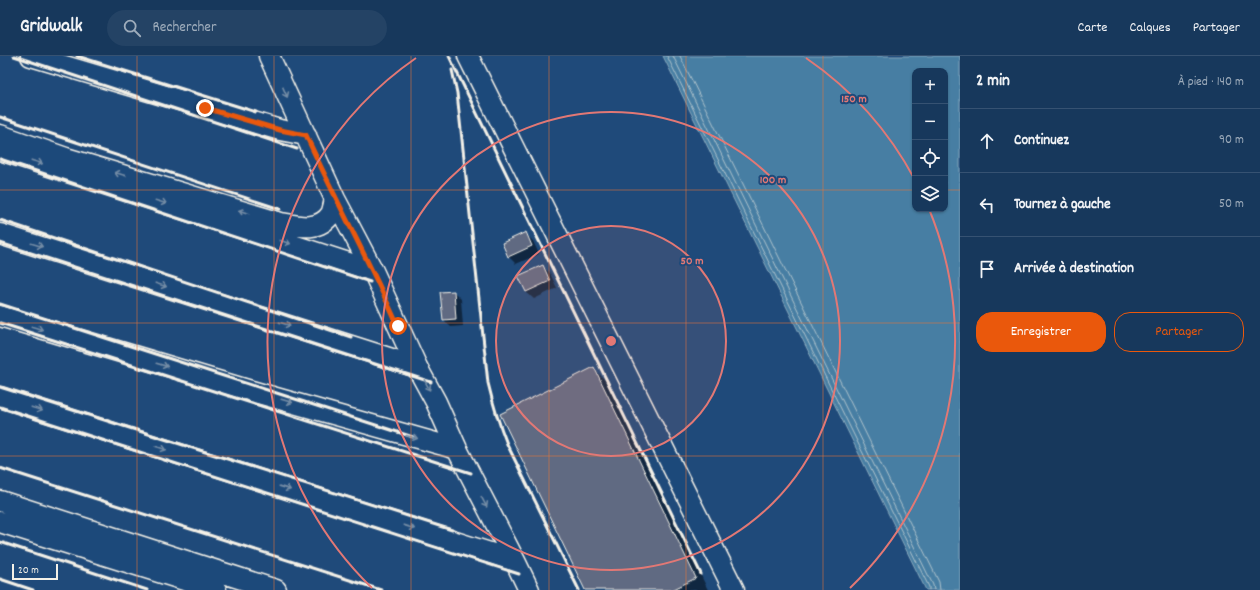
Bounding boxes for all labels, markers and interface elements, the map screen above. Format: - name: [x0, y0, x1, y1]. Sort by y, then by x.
- search box: [107, 10, 387, 46]
- text: Gridwalk: [20, 14, 83, 41]
- icon: search: [121, 17, 143, 39]
- text: Rechercher: [153, 17, 217, 39]
- text: Carte: [1078, 18, 1108, 38]
- text: Calques: [1130, 18, 1171, 38]
- text: Partager: [1193, 18, 1240, 38]
- map controls: [912, 68, 948, 212]
- button: +: [912, 68, 948, 104]
- text: 2 min: [976, 70, 1010, 94]
- text: À pied · 140 m: [1178, 73, 1244, 92]
- one-way arrow: [282, 85, 289, 97]
- text: 150 m: [841, 91, 867, 108]
- route end: [196, 99, 214, 117]
- button: −: [912, 104, 948, 140]
- icon: ahead: [976, 130, 998, 152]
- text: Continuez: [1014, 130, 1069, 152]
- text: 90 m: [1219, 131, 1244, 150]
- button: locate: [912, 140, 948, 176]
- one-way arrow: [30, 159, 43, 166]
- one-way arrow: [114, 170, 127, 177]
- text: 100 m: [760, 172, 786, 189]
- button: layers: [912, 176, 948, 212]
- icon: left: [976, 194, 998, 216]
- text: Tournez à gauche: [1014, 194, 1111, 216]
- text: 50 m: [1219, 195, 1244, 214]
- one-way arrow: [154, 199, 167, 206]
- one-way arrow: [238, 208, 251, 215]
- one-way arrow: [278, 238, 290, 246]
- one-way arrow: [31, 242, 44, 249]
- text: 50 m: [680, 253, 704, 270]
- icon: arrive: [976, 258, 998, 280]
- text: Arrivée à destination: [1014, 258, 1134, 280]
- one-way arrow: [155, 281, 167, 289]
- button: Enregistrer: [976, 312, 1106, 352]
- button: Partager: [1114, 312, 1244, 352]
- route start: [389, 317, 407, 335]
- one-way arrow: [278, 321, 291, 328]
- one-way arrow: [31, 325, 44, 332]
- centre of rings: [604, 334, 618, 348]
- one-way arrow: [155, 362, 168, 369]
- one-way arrow: [424, 379, 431, 391]
- one-way arrow: [280, 398, 293, 405]
- one-way arrow: [31, 406, 44, 413]
- one-way arrow: [405, 434, 418, 441]
- one-way arrow: [154, 445, 167, 452]
- one-way arrow: [279, 484, 291, 492]
- one-way arrow: [481, 495, 489, 507]
- one-way arrow: [402, 524, 415, 531]
- scale bar: [12, 562, 58, 581]
- text: 20 m: [18, 563, 39, 579]

